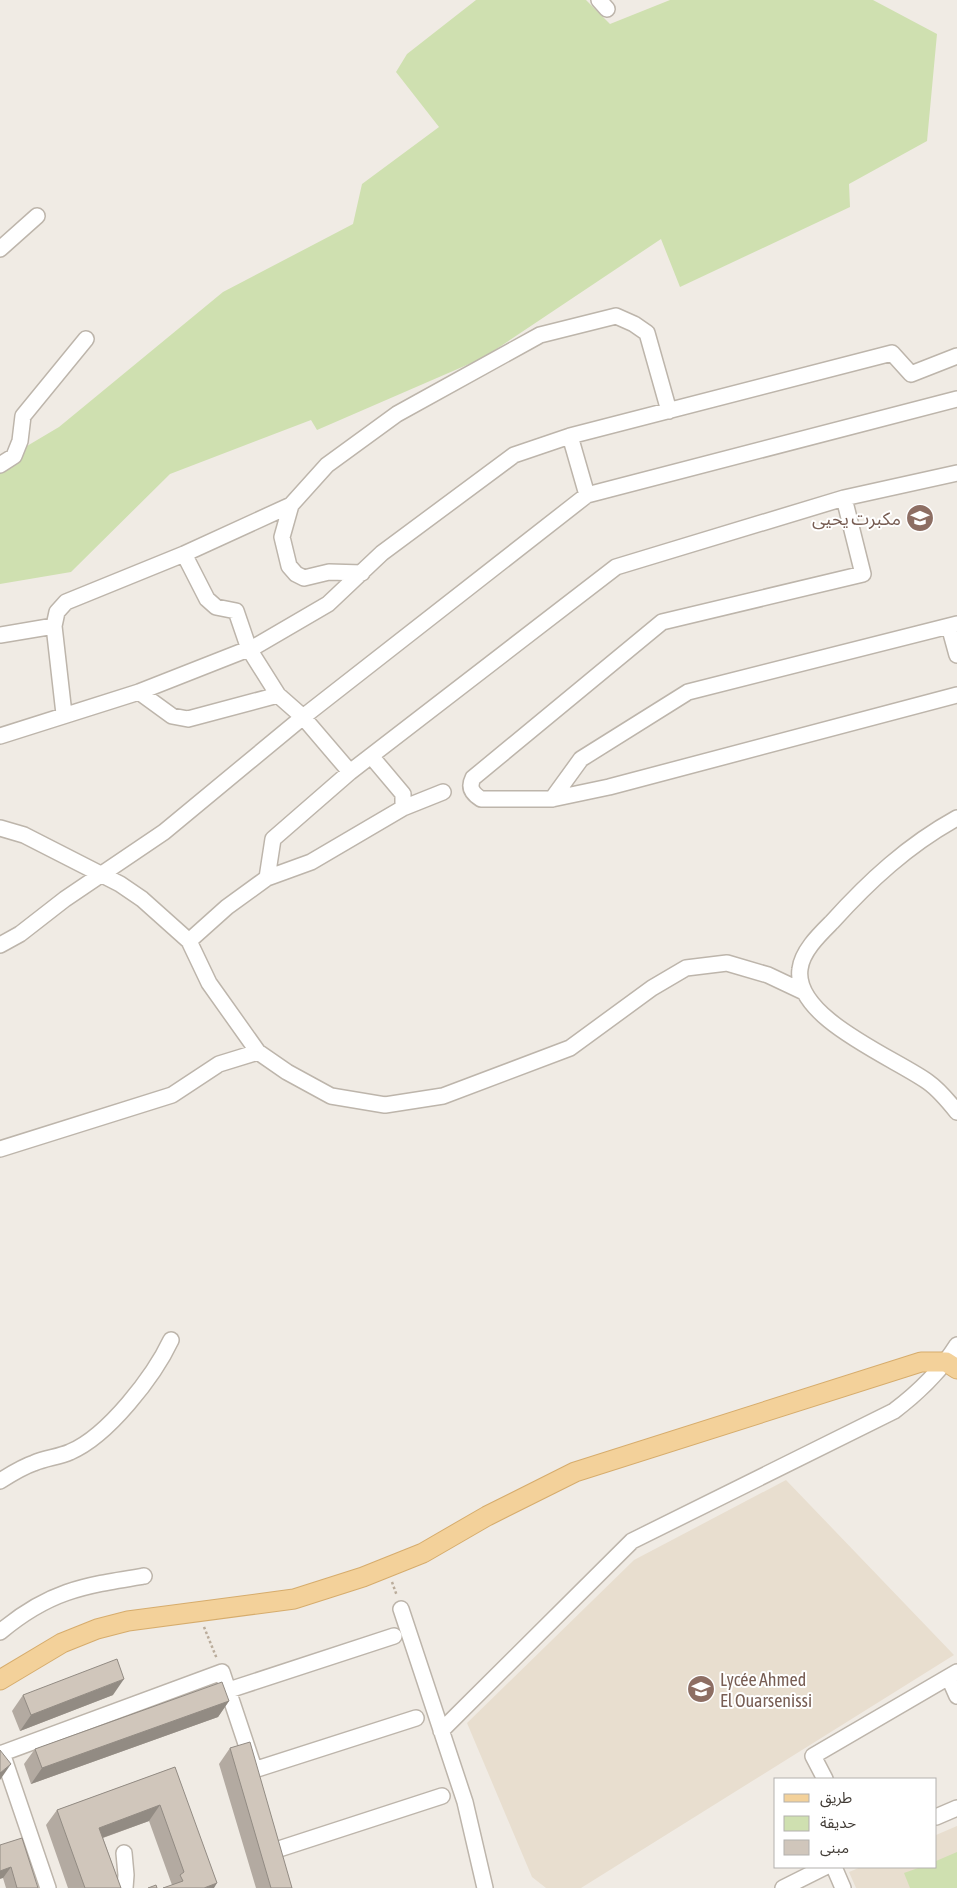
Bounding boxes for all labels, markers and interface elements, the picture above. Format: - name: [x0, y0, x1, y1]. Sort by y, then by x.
- school or university icon: مكبرت يحيى: [905, 503, 935, 533]
- place label: مكبرت يحيى: [812, 508, 901, 530]
- place label: Lycée Ahmed El Ouarsenissi: [720, 1669, 812, 1711]
- school or university icon: Lycée Ahmed El Ouarsenissi: [686, 1674, 716, 1704]
- legend: [774, 1778, 937, 1868]
- text: طريق: [820, 1789, 852, 1808]
- text: حديقة: [820, 1814, 856, 1831]
- text: مبنى: [820, 1839, 849, 1857]

